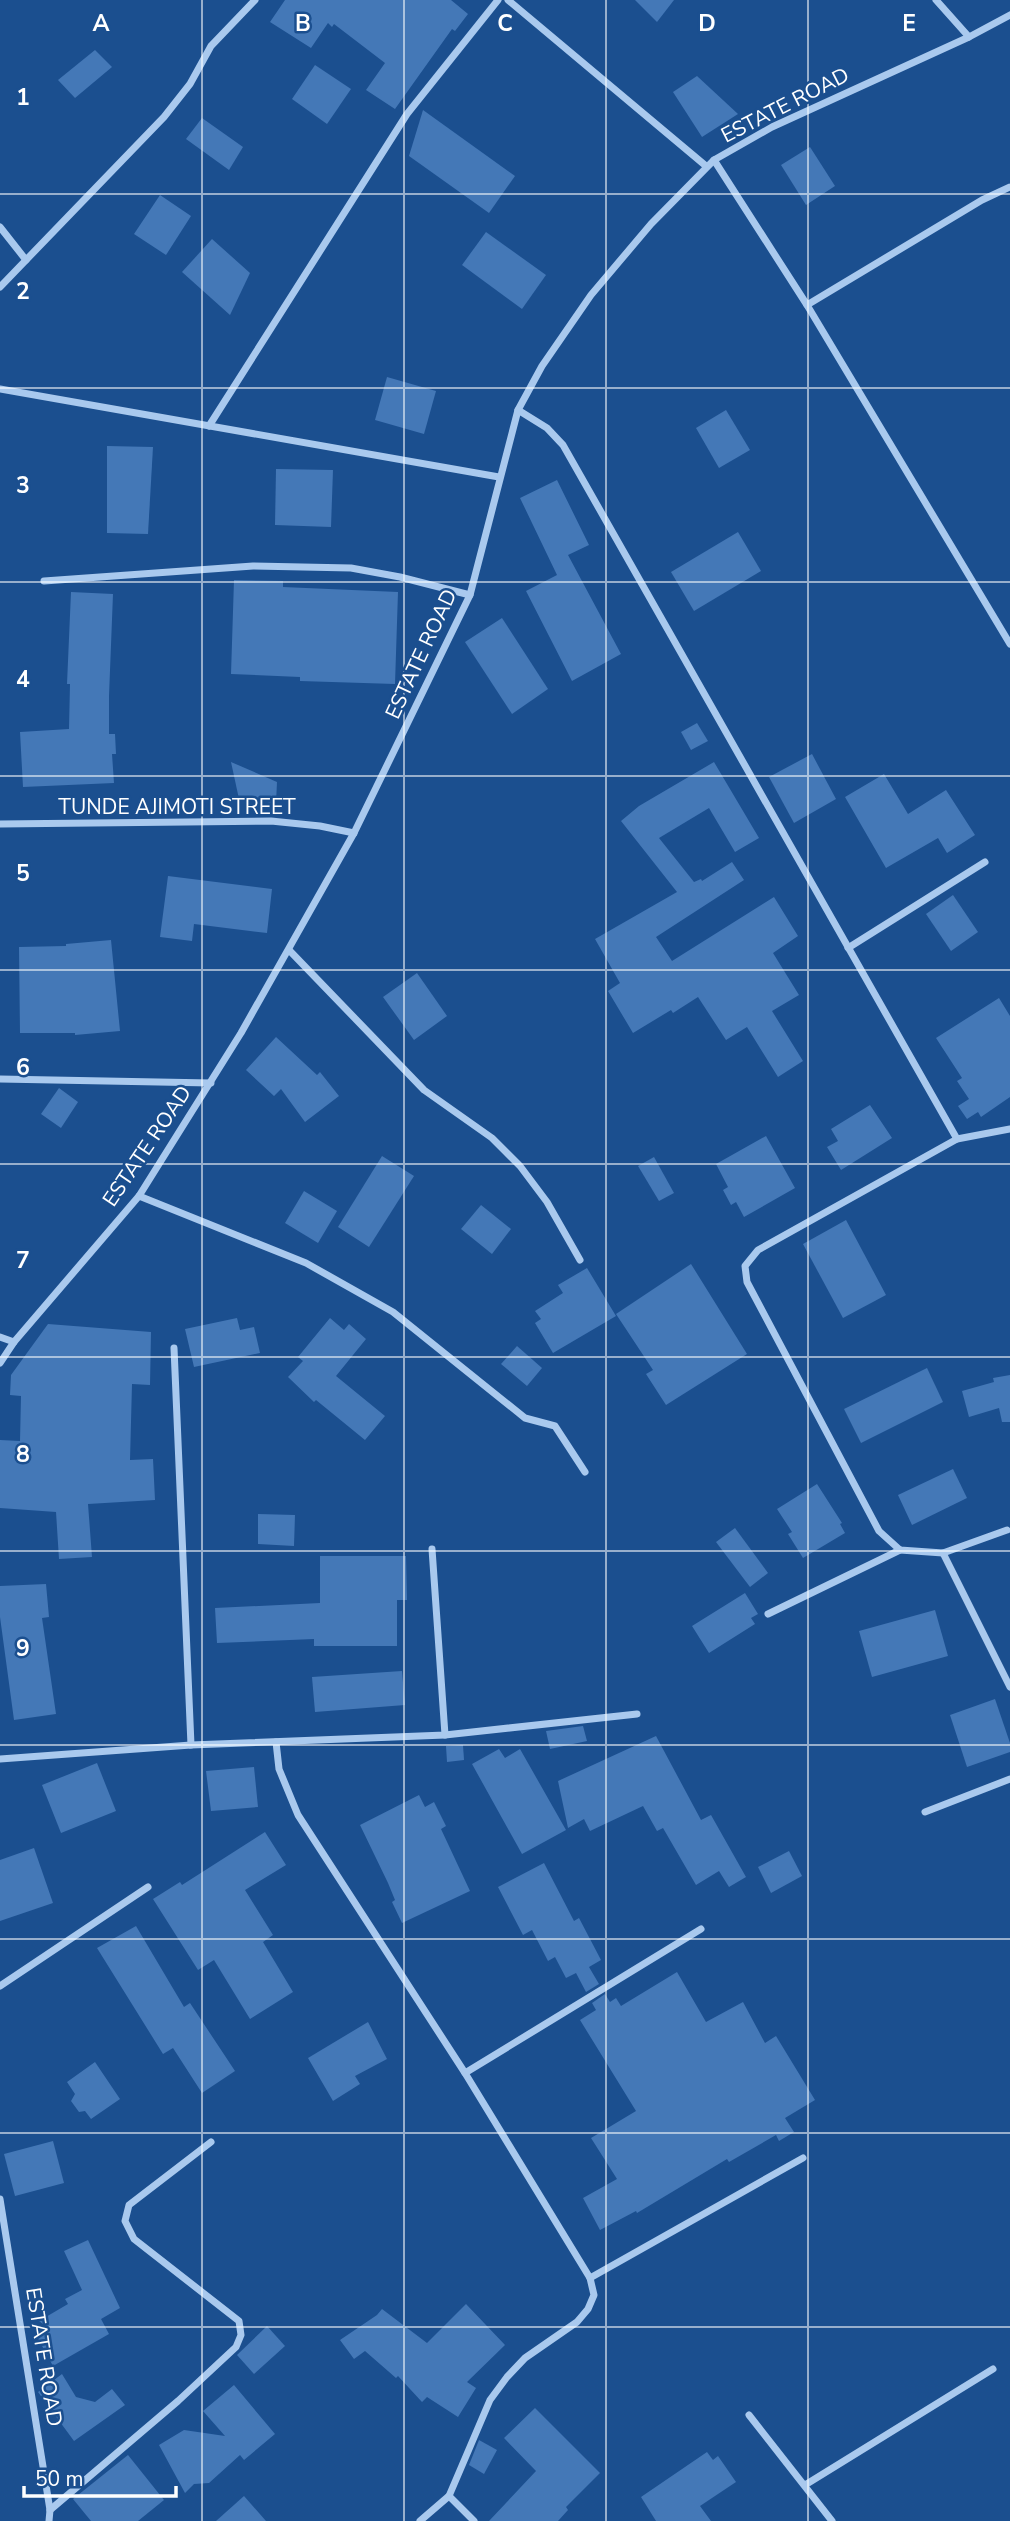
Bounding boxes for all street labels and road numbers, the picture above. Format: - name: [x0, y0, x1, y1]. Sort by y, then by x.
- street label: ESTATE ROAD: [716, 61, 854, 149]
- street label: ESTATE ROAD: [379, 584, 463, 724]
- street label: TUNDE AJIMOTI STREET: [58, 793, 296, 821]
- street label: ESTATE ROAD: [96, 1080, 198, 1212]
- street label: ESTATE ROAD: [19, 2286, 69, 2428]

